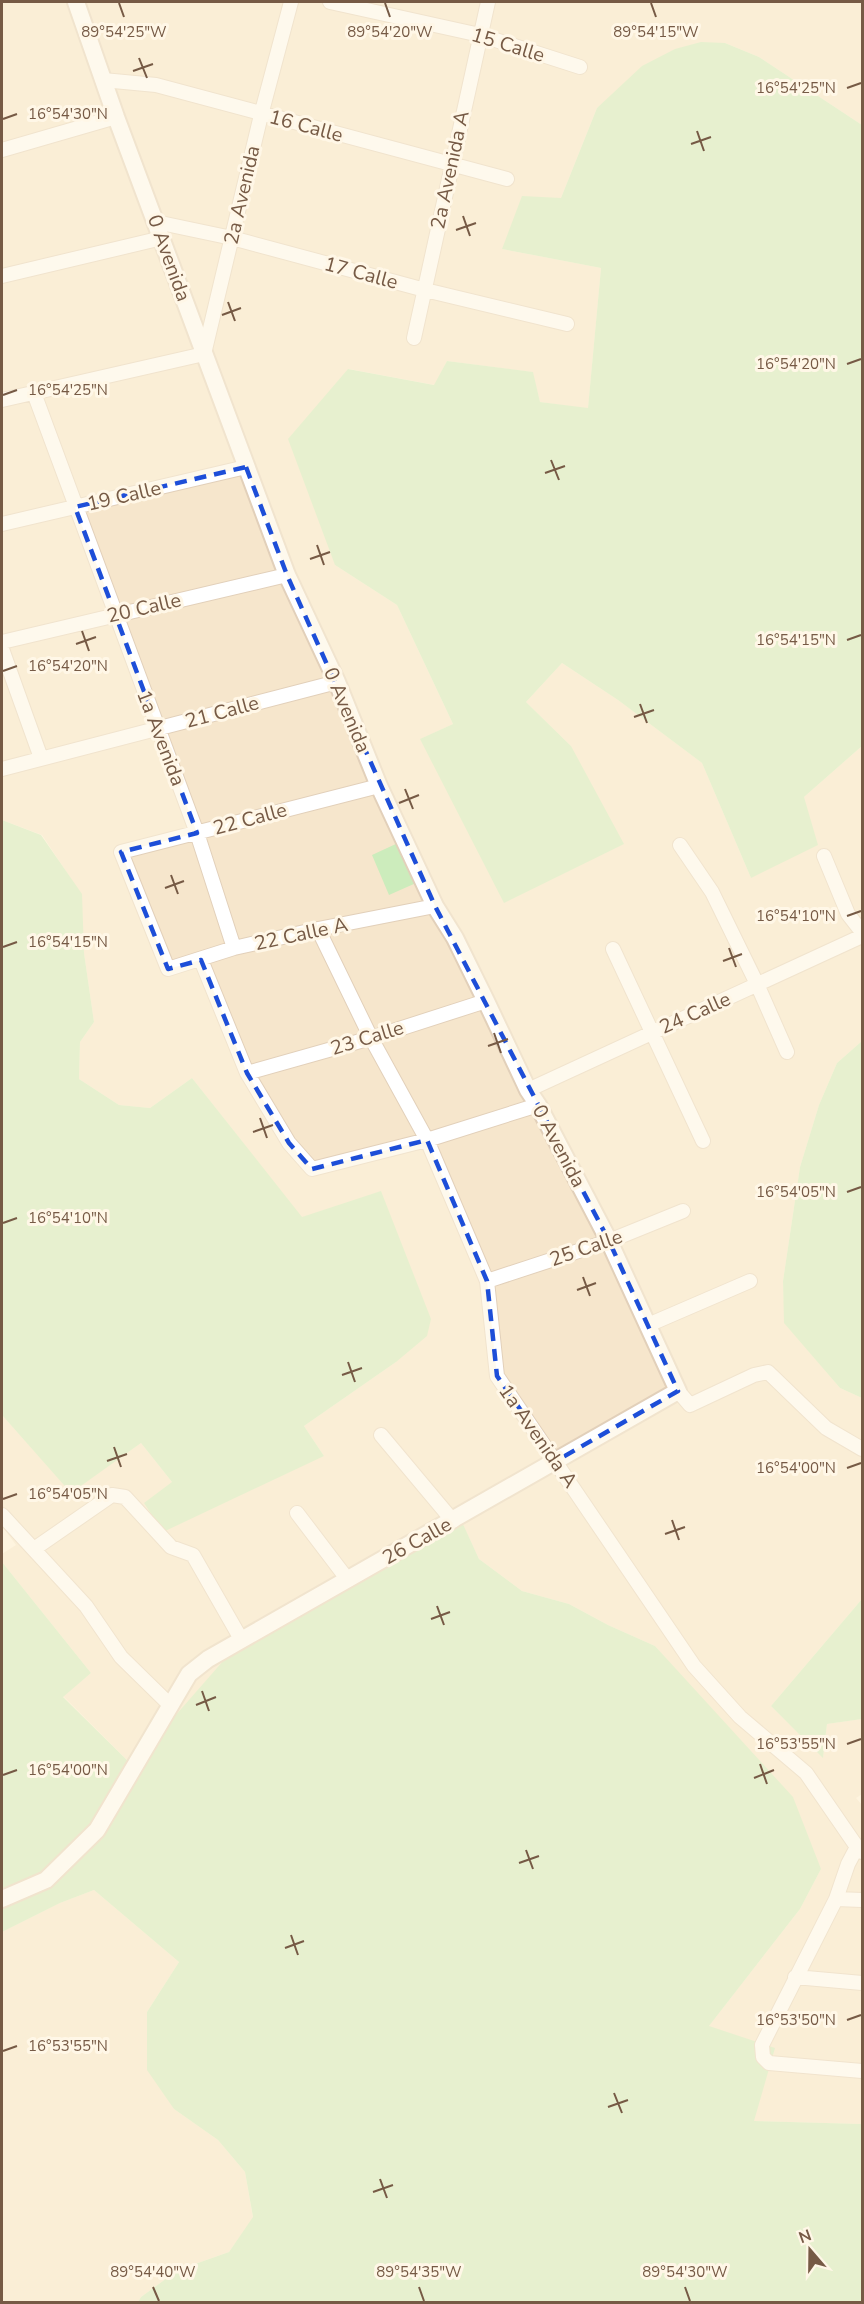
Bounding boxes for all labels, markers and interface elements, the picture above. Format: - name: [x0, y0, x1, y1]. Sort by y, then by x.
- street label: 15 Calle: [468, 21, 548, 69]
- text: 89°54'25"W: [81, 22, 167, 42]
- text: 89°54'20"W: [347, 22, 433, 42]
- text: 89°54'15"W: [613, 22, 699, 42]
- text: 16°54'25"N: [756, 78, 836, 98]
- street label: 16 Calle: [266, 103, 346, 149]
- text: 16°54'30"N: [28, 104, 108, 124]
- street label: 2a Avenida A: [424, 108, 476, 232]
- street label: 2a Avenida: [218, 143, 266, 247]
- street label: 0 Avenida: [141, 211, 197, 305]
- street label: 17 Calle: [321, 250, 401, 296]
- text: 16°54'20"N: [756, 354, 836, 374]
- text: 16°54'25"N: [28, 380, 108, 400]
- street label: 19 Calle: [84, 474, 164, 518]
- street label: 20 Calle: [104, 586, 184, 630]
- text: 16°54'15"N: [756, 630, 836, 650]
- text: 16°54'20"N: [28, 656, 108, 676]
- street label: 0 Avenida: [317, 663, 377, 757]
- street label: 1a Avenida: [130, 686, 192, 790]
- street label: 21 Calle: [182, 689, 262, 735]
- street label: 22 Calle: [210, 796, 290, 842]
- text: 16°54'10"N: [756, 906, 836, 926]
- street label: 22 Calle A: [252, 911, 351, 957]
- text: 16°54'15"N: [28, 932, 108, 952]
- street label: 24 Calle: [655, 985, 735, 1041]
- street label: 23 Calle: [327, 1014, 407, 1062]
- street label: 0 Avenida: [526, 1100, 592, 1192]
- text: 16°54'05"N: [756, 1182, 836, 1202]
- text: 16°54'10"N: [28, 1208, 108, 1228]
- street label: 25 Calle: [546, 1223, 626, 1273]
- street label: 1a Avenida A: [492, 1379, 584, 1493]
- text: 16°54'00"N: [756, 1458, 836, 1478]
- text: 16°54'05"N: [28, 1484, 108, 1504]
- street label: 26 Calle: [378, 1511, 456, 1571]
- text: 16°53'55"N: [756, 1734, 836, 1754]
- text: 16°54'00"N: [28, 1760, 108, 1780]
- text: 16°53'50"N: [756, 2010, 836, 2030]
- text: 16°53'55"N: [28, 2036, 108, 2056]
- north arrow: [780, 2220, 840, 2280]
- text: N: [796, 2224, 815, 2249]
- text: 89°54'40"W: [110, 2262, 196, 2282]
- text: 89°54'35"W: [376, 2262, 462, 2282]
- text: 89°54'30"W: [642, 2262, 728, 2282]

